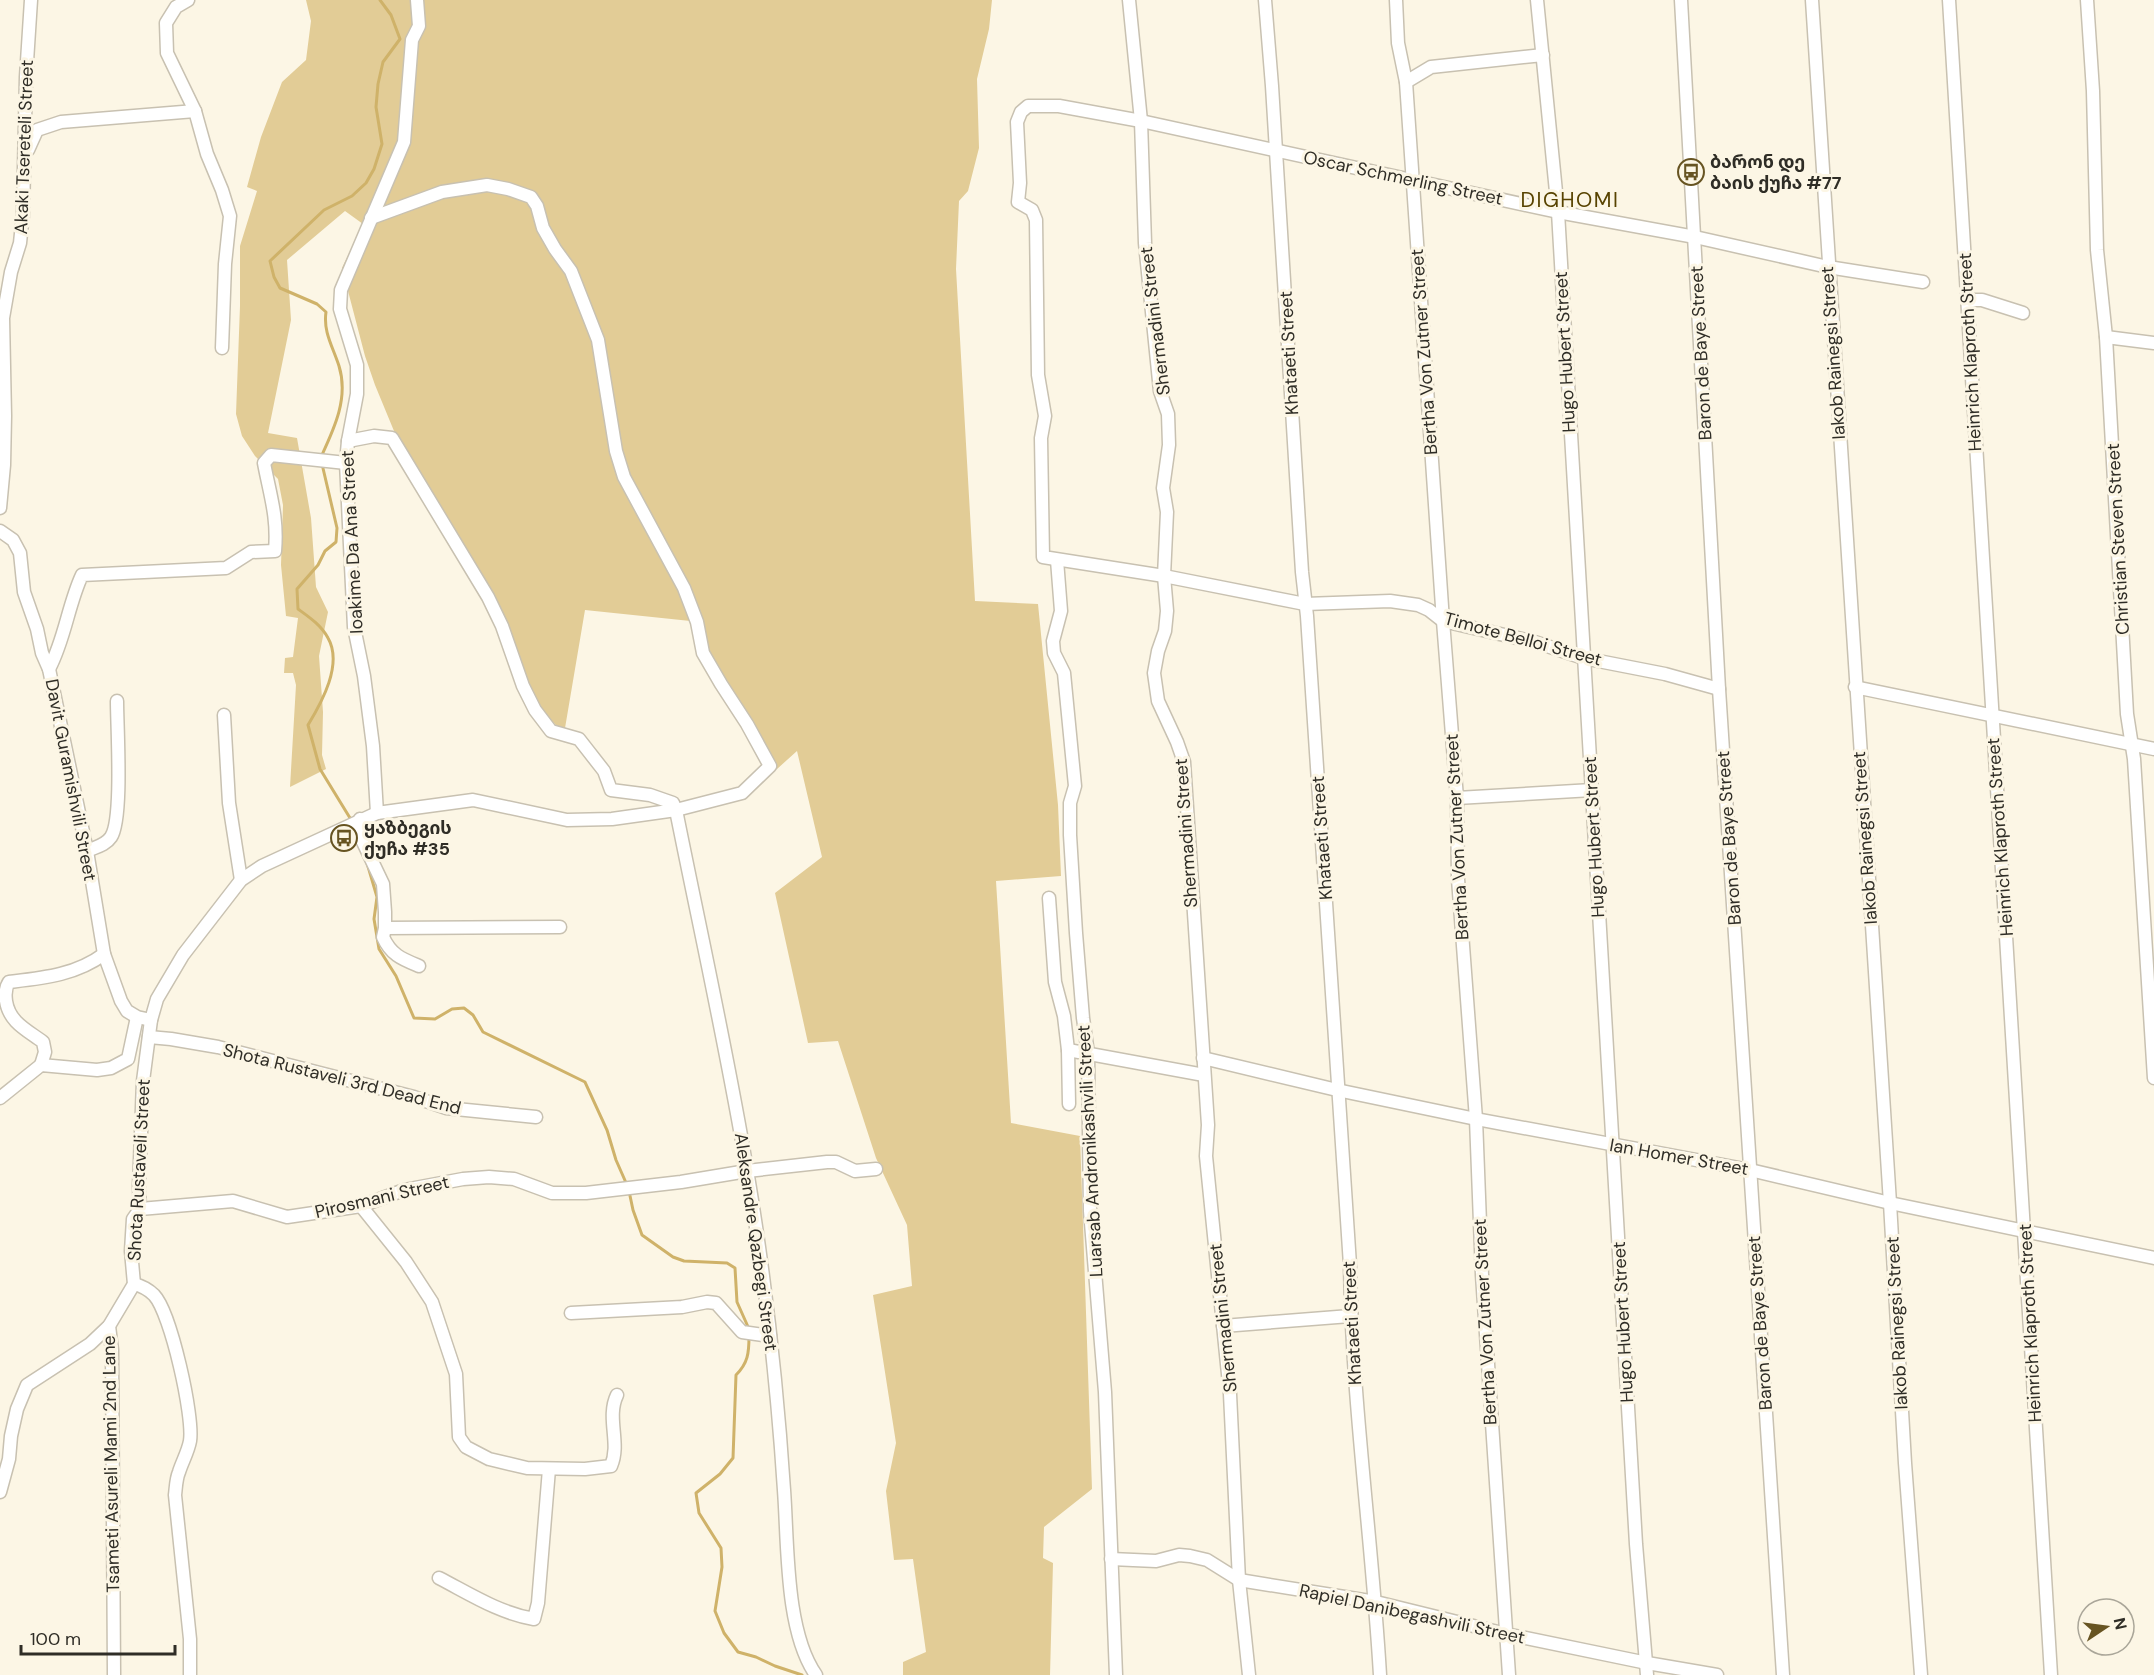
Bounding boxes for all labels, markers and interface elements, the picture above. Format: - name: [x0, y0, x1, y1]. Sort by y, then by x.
- street label: Akaki Tsereteli Street: [9, 59, 39, 235]
- street label: Oscar Schmerling Street: [1301, 145, 1505, 211]
- place label: ბარონ დე ბაის ქუჩა #77: [1710, 150, 1842, 195]
- bus stop icon: ბარონ დე ბაის ქუჩა #77: [1676, 157, 1706, 187]
- district label: DIGHOMI: [1521, 186, 1619, 214]
- street label: Shermadini Street: [1134, 245, 1176, 397]
- street label: Bertha Von Zutner Street: [1405, 248, 1443, 456]
- street label: Heinrich Klaproth Street: [1953, 252, 1987, 452]
- street label: Baron de Baye Street: [1684, 265, 1718, 441]
- street label: Iakob Rainegsi Street: [1815, 266, 1851, 440]
- street label: Hugo Hubert Street: [1549, 271, 1581, 433]
- street label: Khataeti Street: [1274, 290, 1304, 416]
- street label: Christian Steven Street: [2101, 443, 2135, 635]
- street label: Ioakime Da Ana Street: [335, 450, 369, 634]
- street label: Timote Belloi Street: [1441, 606, 1605, 672]
- street label: Davit Guramishvili Street: [40, 677, 102, 883]
- street label: Bertha Von Zutner Street: [1440, 733, 1474, 941]
- street label: Heinrich Klaproth Street: [1981, 737, 2019, 937]
- street label: Baron de Baye Street: [1711, 750, 1747, 926]
- street label: Iakob Rainegsi Street: [1847, 751, 1883, 925]
- street label: Hugo Hubert Street: [1578, 756, 1610, 918]
- street label: Shermadini Street: [1169, 758, 1203, 908]
- street label: Khataeti Street: [1306, 775, 1338, 901]
- place label: ყაზბეგის ქუჩა #35: [364, 816, 452, 861]
- bus stop icon: ყაზბეგის ქუჩა #35: [329, 823, 359, 853]
- street label: Luarsab Andronikashvili Street: [1071, 1024, 1109, 1278]
- street label: Shota Rustaveli 3rd Dead End: [220, 1038, 464, 1120]
- street label: Shota Rustaveli Street: [122, 1078, 156, 1262]
- street label: Aleksandre Qazbegi Street: [729, 1131, 783, 1353]
- street label: Ian Homer Street: [1608, 1133, 1750, 1181]
- street label: Pirosmani Street: [313, 1170, 451, 1224]
- street label: Bertha Von Zutner Street: [1468, 1218, 1502, 1426]
- street label: Heinrich Klaproth Street: [2013, 1223, 2047, 1423]
- street label: Baron de Baye Street: [1742, 1235, 1778, 1411]
- street label: Iakob Rainegsi Street: [1880, 1236, 1914, 1410]
- street label: Hugo Hubert Street: [1607, 1241, 1639, 1403]
- street label: Shermadini Street: [1203, 1242, 1243, 1394]
- street label: Khataeti Street: [1337, 1260, 1367, 1386]
- street label: Tsameti Asureli Mami 2nd Lane: [97, 1335, 125, 1593]
- street label: Rapiel Danibegashvili Street: [1297, 1578, 1527, 1650]
- north arrow: [2076, 1597, 2136, 1657]
- text: N: [2109, 1616, 2132, 1632]
- scale bar: [21, 1618, 176, 1656]
- text: 100 m: [30, 1627, 81, 1651]

